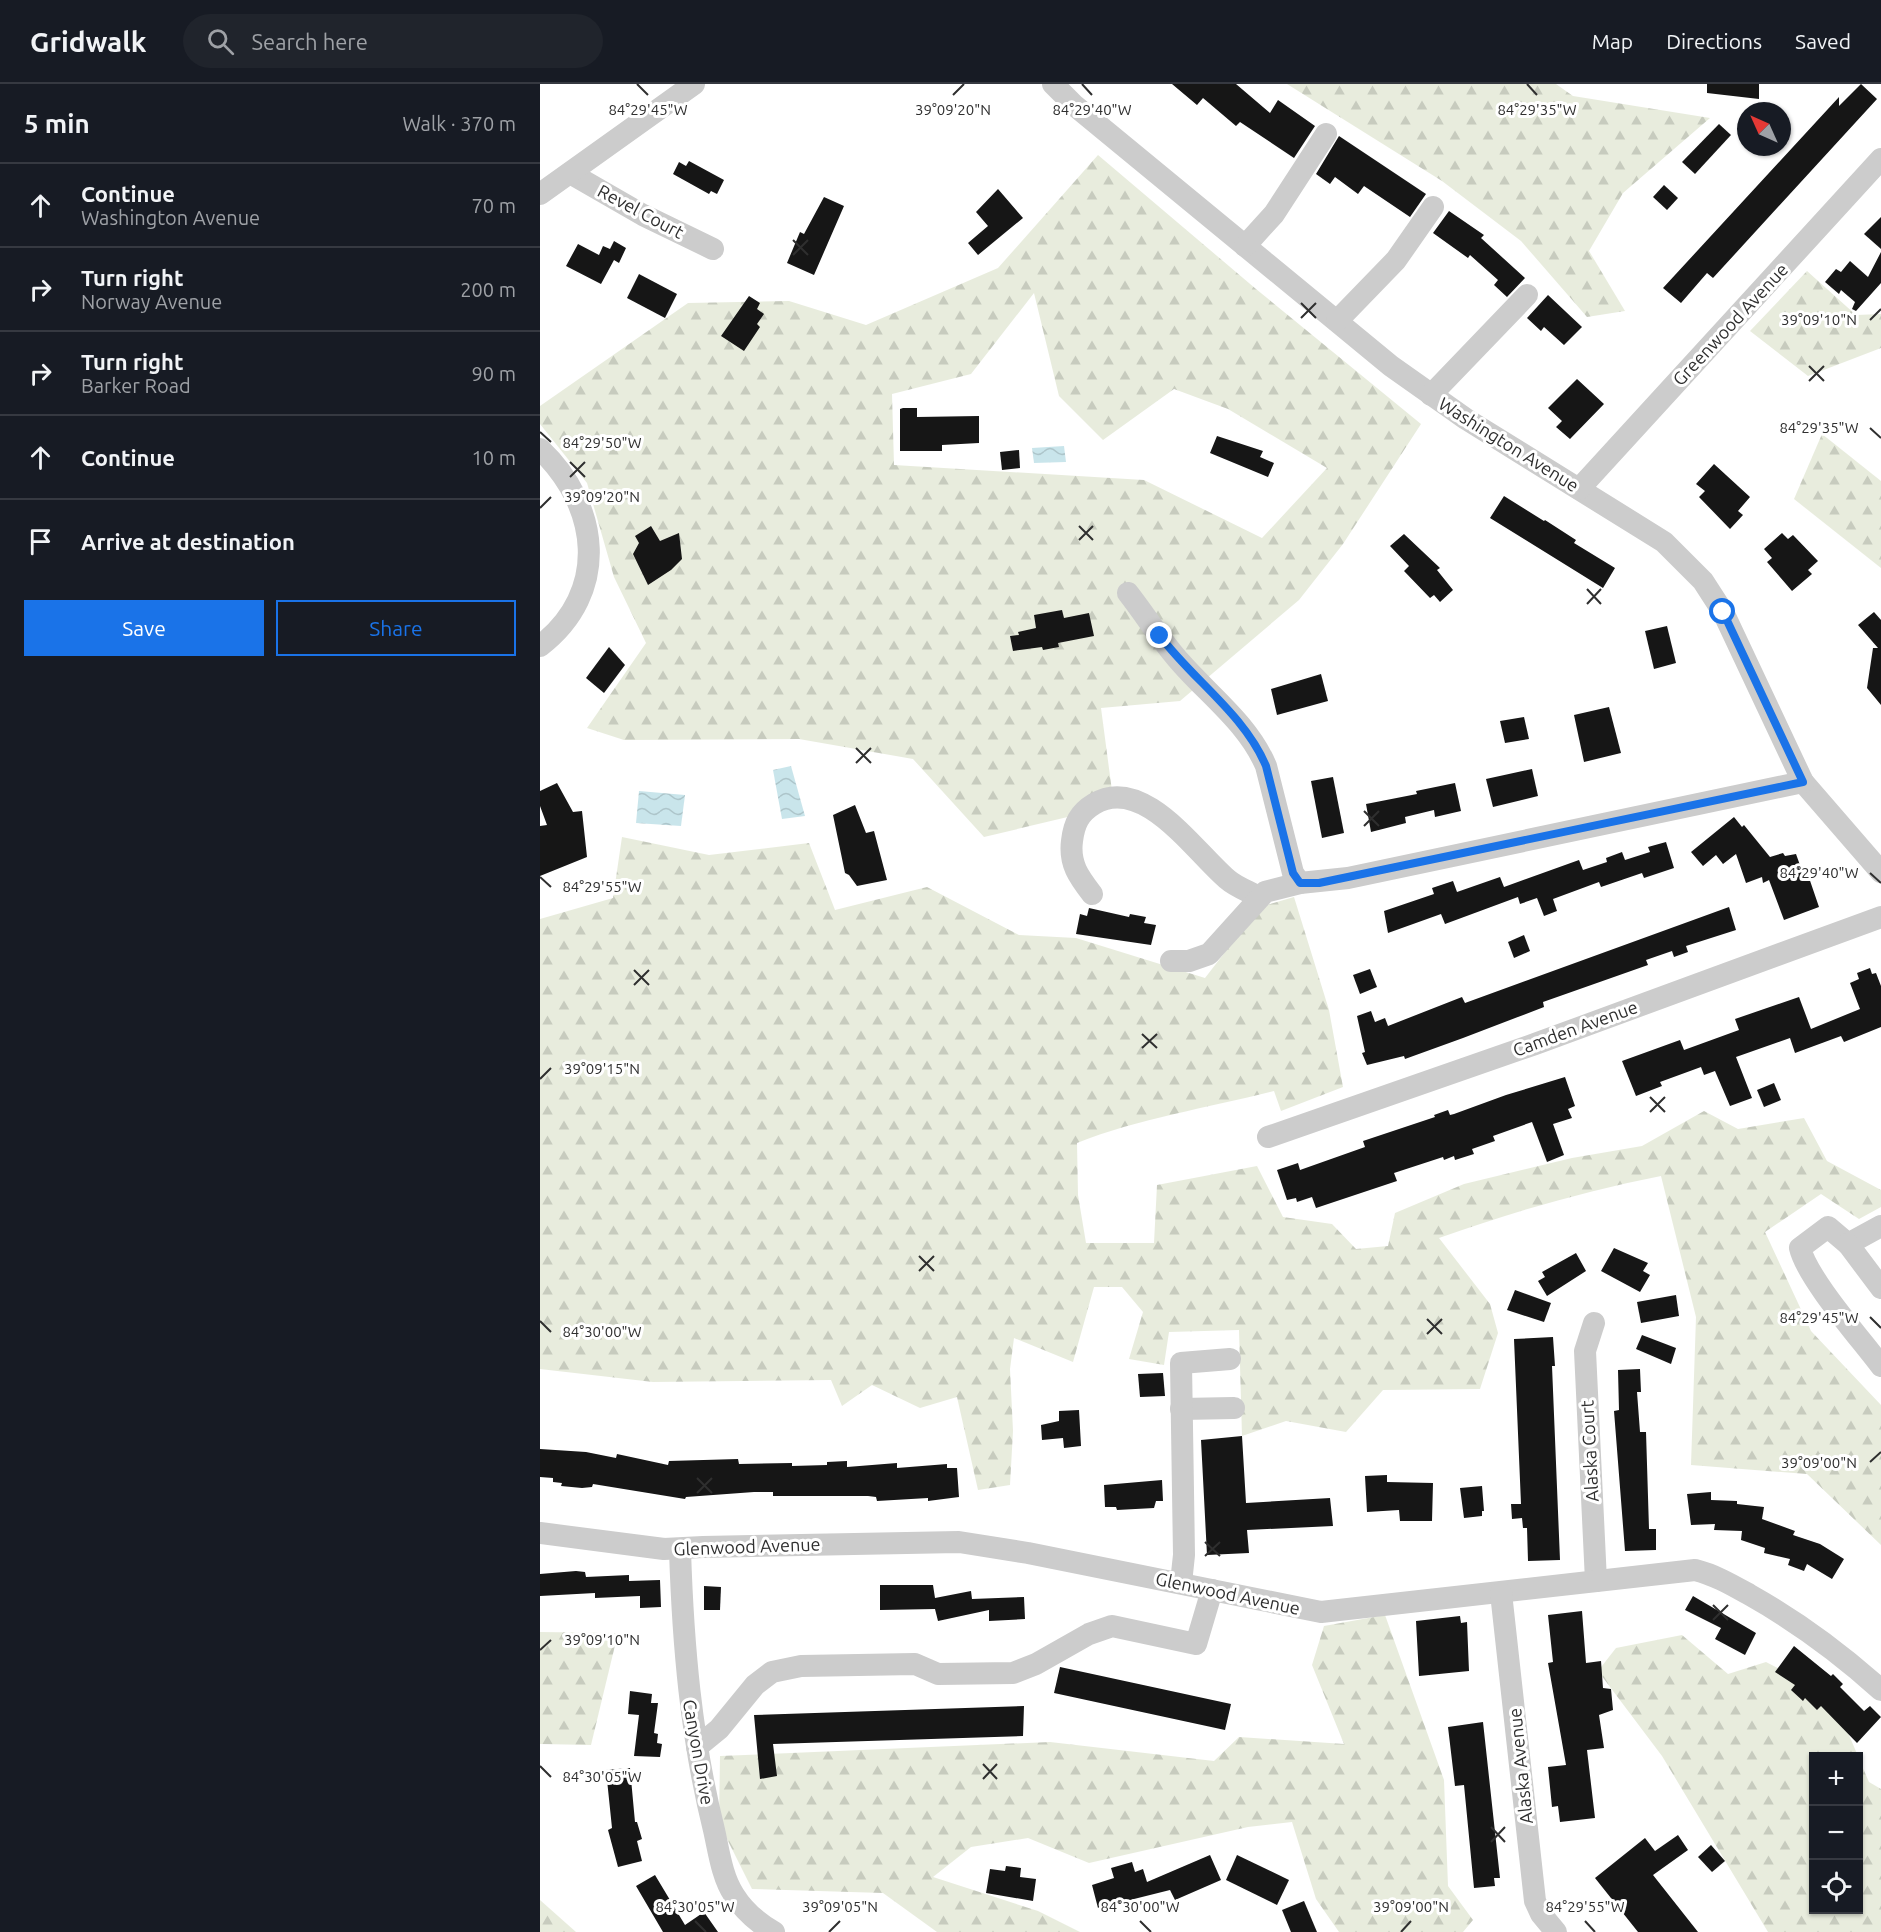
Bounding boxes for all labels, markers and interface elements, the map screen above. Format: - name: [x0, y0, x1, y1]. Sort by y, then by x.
- search box: [183, 14, 603, 68]
- icon: search: [204, 25, 237, 58]
- text: Gridwalk: [30, 26, 147, 57]
- text: Search here: [252, 29, 368, 54]
- text: Map: [1592, 29, 1633, 53]
- text: Directions: [1666, 29, 1762, 53]
- text: Saved: [1795, 29, 1851, 53]
- text: 84°29'45"W: [608, 101, 688, 118]
- text: 39°09'20"N: [915, 101, 991, 118]
- text: 84°29'40"W: [1052, 101, 1132, 118]
- text: 84°29'35"W: [1497, 101, 1577, 118]
- north arrow: [1737, 102, 1791, 156]
- text: 5 min: [24, 109, 90, 138]
- text: Walk · 370 m: [403, 112, 516, 135]
- street label: Revel Court: [595, 180, 687, 242]
- text: Continue: [81, 181, 175, 206]
- icon: ahead: [24, 189, 57, 222]
- text: 70 m: [472, 194, 516, 217]
- text: Washington Avenue: [81, 206, 260, 229]
- street label: Greenwood Avenue: [1668, 259, 1792, 389]
- text: Turn right: [81, 265, 183, 290]
- icon: right: [24, 273, 57, 306]
- text: 200 m: [460, 278, 516, 301]
- text: Norway Avenue: [81, 290, 222, 313]
- text: 39°09'10"N: [1781, 311, 1857, 328]
- text: Turn right: [81, 349, 183, 374]
- icon: right: [24, 357, 57, 390]
- text: 90 m: [472, 362, 516, 385]
- text: Barker Road: [81, 374, 191, 397]
- street label: Washington Avenue: [1435, 393, 1583, 495]
- text: 84°29'35"W: [1779, 419, 1859, 436]
- text: 84°29'50"W: [562, 434, 642, 451]
- icon: ahead: [24, 441, 57, 474]
- text: Continue: [81, 445, 175, 470]
- text: 10 m: [472, 446, 516, 469]
- text: 39°09'20"N: [564, 488, 640, 505]
- icon: arrive: [24, 525, 57, 558]
- text: Arrive at destination: [81, 529, 295, 554]
- route start: [1709, 598, 1735, 624]
- button: Save: [24, 600, 264, 656]
- button: Share: [276, 600, 516, 656]
- route end: [1146, 622, 1172, 648]
- text: 84°29'40"W: [1779, 864, 1859, 881]
- text: 84°29'55"W: [562, 878, 642, 895]
- street label: Camden Avenue: [1510, 996, 1640, 1060]
- text: 39°09'15"N: [564, 1060, 640, 1077]
- text: 84°29'45"W: [1779, 1309, 1859, 1326]
- text: 84°30'00"W: [562, 1323, 642, 1340]
- street label: Alaska Court: [1576, 1400, 1602, 1502]
- text: 39°09'00"N: [1781, 1454, 1857, 1471]
- street label: Glenwood Avenue: [673, 1533, 821, 1559]
- street label: Glenwood Avenue: [1154, 1568, 1302, 1618]
- text: 39°09'10"N: [564, 1631, 640, 1648]
- street label: Canyon Drive: [680, 1698, 718, 1806]
- street label: Alaska Avenue: [1504, 1707, 1536, 1825]
- map controls: [1809, 1752, 1863, 1914]
- button: +: [1809, 1752, 1863, 1806]
- text: 84°30'05"W: [562, 1768, 642, 1785]
- button: −: [1809, 1806, 1863, 1860]
- button: locate: [1809, 1860, 1863, 1914]
- text: 84°30'05"W: [655, 1898, 735, 1915]
- text: 39°09'05"N: [802, 1898, 878, 1915]
- text: 84°30'00"W: [1100, 1898, 1180, 1915]
- text: 39°09'00"N: [1373, 1898, 1449, 1915]
- text: 84°29'55"W: [1545, 1898, 1625, 1915]

